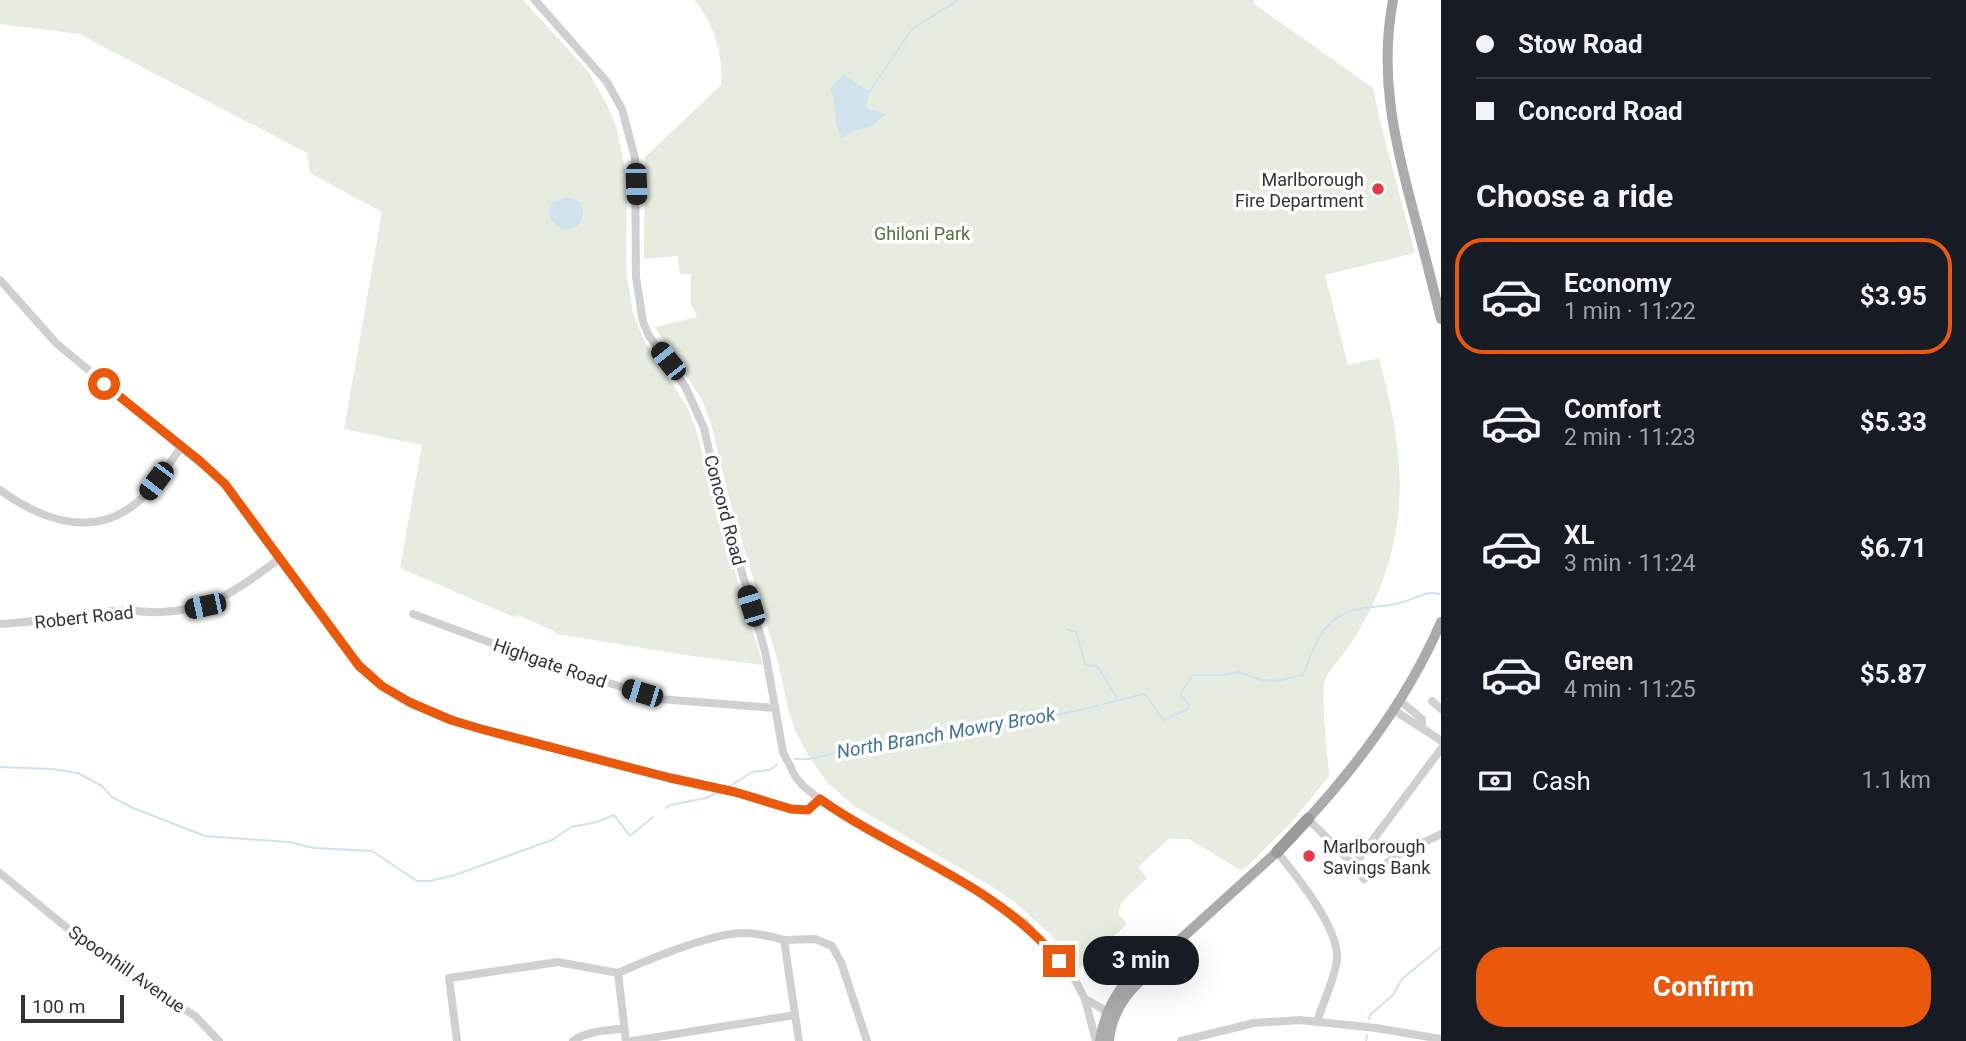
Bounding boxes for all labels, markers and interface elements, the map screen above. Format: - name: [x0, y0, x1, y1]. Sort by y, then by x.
- text: Stow Road: [1518, 29, 1643, 59]
- text: Concord Road: [1518, 96, 1683, 126]
- car: [625, 163, 648, 205]
- place label: Marlborough Fire Department: [1235, 169, 1364, 211]
- text: Choose a ride: [1476, 177, 1673, 215]
- marker: Marlborough Fire Department: [1370, 181, 1386, 197]
- park label: Ghiloni Park: [874, 223, 971, 244]
- icon: car: [1480, 265, 1543, 328]
- text: Economy: [1564, 268, 1671, 298]
- text: $3.95: [1860, 281, 1927, 311]
- text: 1 min · 11:22: [1564, 298, 1696, 325]
- car: [647, 338, 690, 384]
- route start: [88, 368, 120, 400]
- icon: car: [1480, 391, 1543, 454]
- text: Comfort: [1564, 394, 1661, 424]
- text: $5.33: [1860, 407, 1927, 437]
- text: 2 min · 11:23: [1564, 424, 1696, 451]
- street label: Concord Road: [700, 452, 750, 568]
- car: [135, 458, 178, 504]
- icon: car: [1480, 517, 1543, 580]
- text: XL: [1564, 520, 1595, 550]
- text: $6.71: [1860, 533, 1927, 563]
- text: 3 min · 11:24: [1564, 550, 1696, 577]
- car: [735, 583, 768, 629]
- car: [183, 591, 228, 621]
- street label: Robert Road: [34, 601, 134, 633]
- street label: Highgate Road: [491, 634, 609, 692]
- icon: car: [1480, 643, 1543, 706]
- text: Green: [1564, 646, 1634, 676]
- text: $5.87: [1860, 659, 1927, 689]
- text: 4 min · 11:25: [1564, 676, 1696, 703]
- car: [619, 677, 666, 709]
- water label: North Branch Mowry Brook: [835, 702, 1058, 764]
- icon: cash: [1476, 762, 1514, 800]
- text: Cash: [1532, 766, 1591, 796]
- text: 1.1 km: [1862, 767, 1931, 794]
- place label: Marlborough Savings Bank: [1323, 836, 1431, 878]
- marker: Marlborough Savings Bank: [1301, 848, 1317, 864]
- street label: Spoonhill Avenue: [65, 921, 189, 1017]
- callout: 3 min: [1084, 936, 1199, 986]
- route end: [1043, 945, 1075, 977]
- text: 3 min: [1112, 947, 1170, 974]
- button: Confirm: [1476, 947, 1931, 1027]
- scale bar: [21, 992, 124, 1024]
- text: 100 m: [32, 995, 85, 1018]

